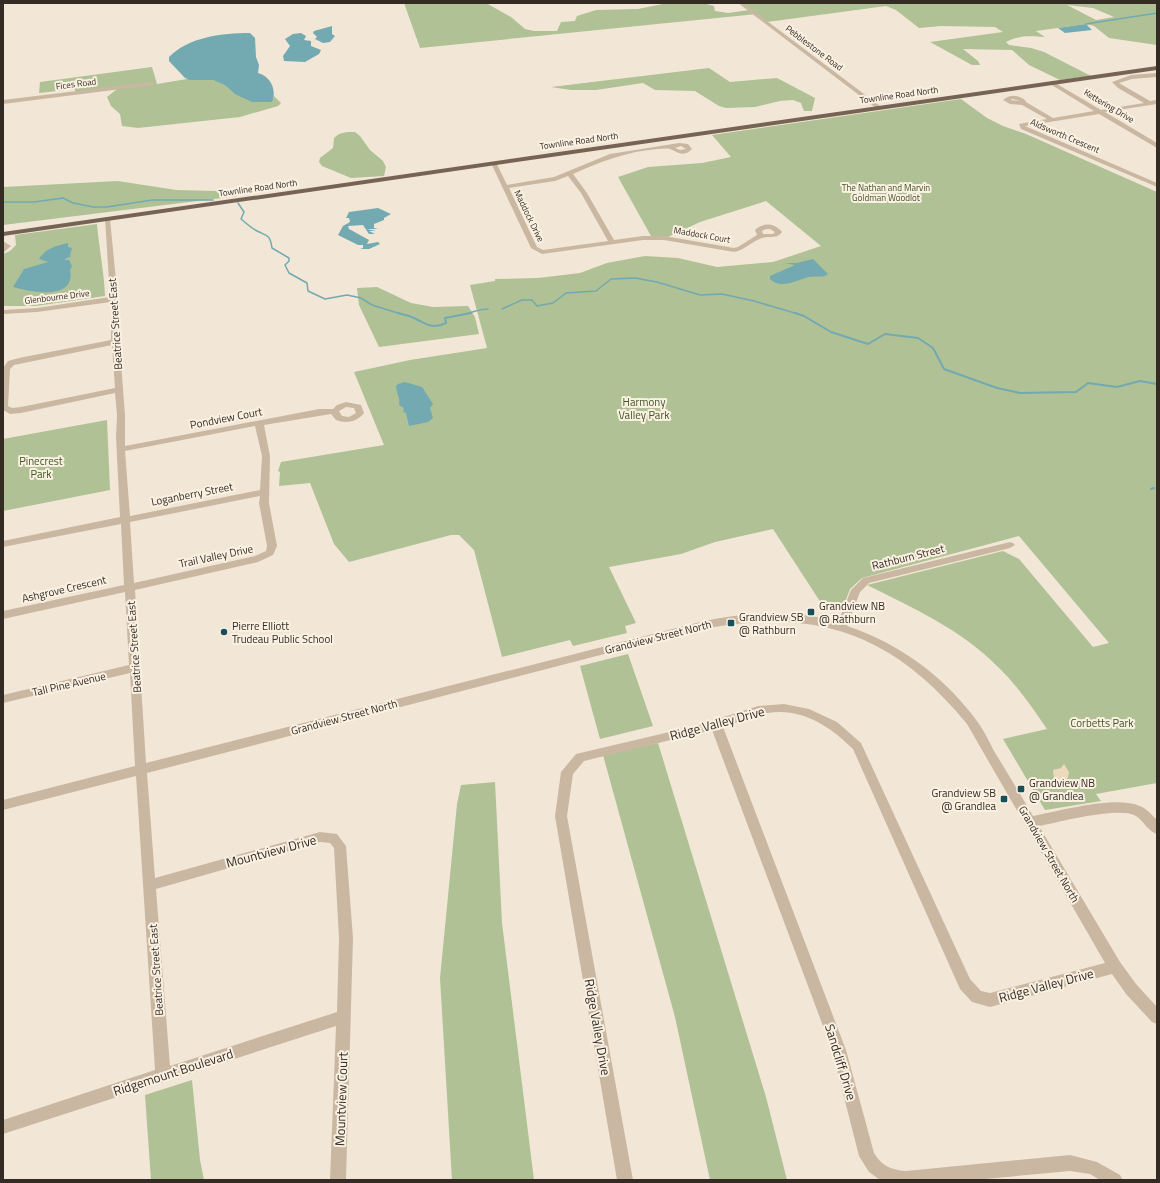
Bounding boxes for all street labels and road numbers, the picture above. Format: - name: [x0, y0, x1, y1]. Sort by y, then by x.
- street label: Pebblestone Road: [783, 22, 846, 74]
- street label: Fices Road: [55, 75, 97, 92]
- street label: Townline Road North: [859, 83, 939, 106]
- street label: Kettering Drive: [1082, 85, 1137, 126]
- street label: Aldsworth Crescent: [1029, 115, 1103, 156]
- street label: Townline Road North: [539, 129, 619, 152]
- street label: Townline Road North: [218, 176, 298, 199]
- street label: Maddock Drive: [511, 188, 548, 244]
- street label: Maddock Court: [673, 223, 732, 246]
- street label: Beatrice Street East: [104, 277, 126, 370]
- street label: Glenbourne Drive: [24, 286, 91, 307]
- street label: Pondview Court: [189, 403, 264, 433]
- street label: Loganberry Street: [150, 478, 234, 510]
- street label: Trail Valley Drive: [177, 540, 255, 572]
- street label: Rathburn Street: [870, 540, 946, 574]
- street label: Ashgrove Crescent: [20, 571, 108, 606]
- street label: Beatrice Street East: [123, 600, 145, 693]
- street label: Grandview Street North: [603, 616, 713, 658]
- street label: Tall Pine Avenue: [31, 668, 108, 700]
- street label: Grandview Street North: [289, 695, 399, 739]
- street label: Ridge Valley Drive: [667, 701, 767, 745]
- street label: Grandview Street North: [1015, 803, 1083, 905]
- street label: Mountview Drive: [224, 829, 318, 873]
- street label: Beatrice Street East: [145, 923, 167, 1016]
- street label: Ridge Valley Drive: [996, 963, 1096, 1007]
- street label: Ridge Valley Drive: [580, 977, 616, 1077]
- street label: Sandcliff Drive: [820, 1021, 862, 1103]
- street label: Ridgemount Boulevard: [110, 1043, 236, 1101]
- street label: Mountview Court: [329, 1051, 353, 1146]

